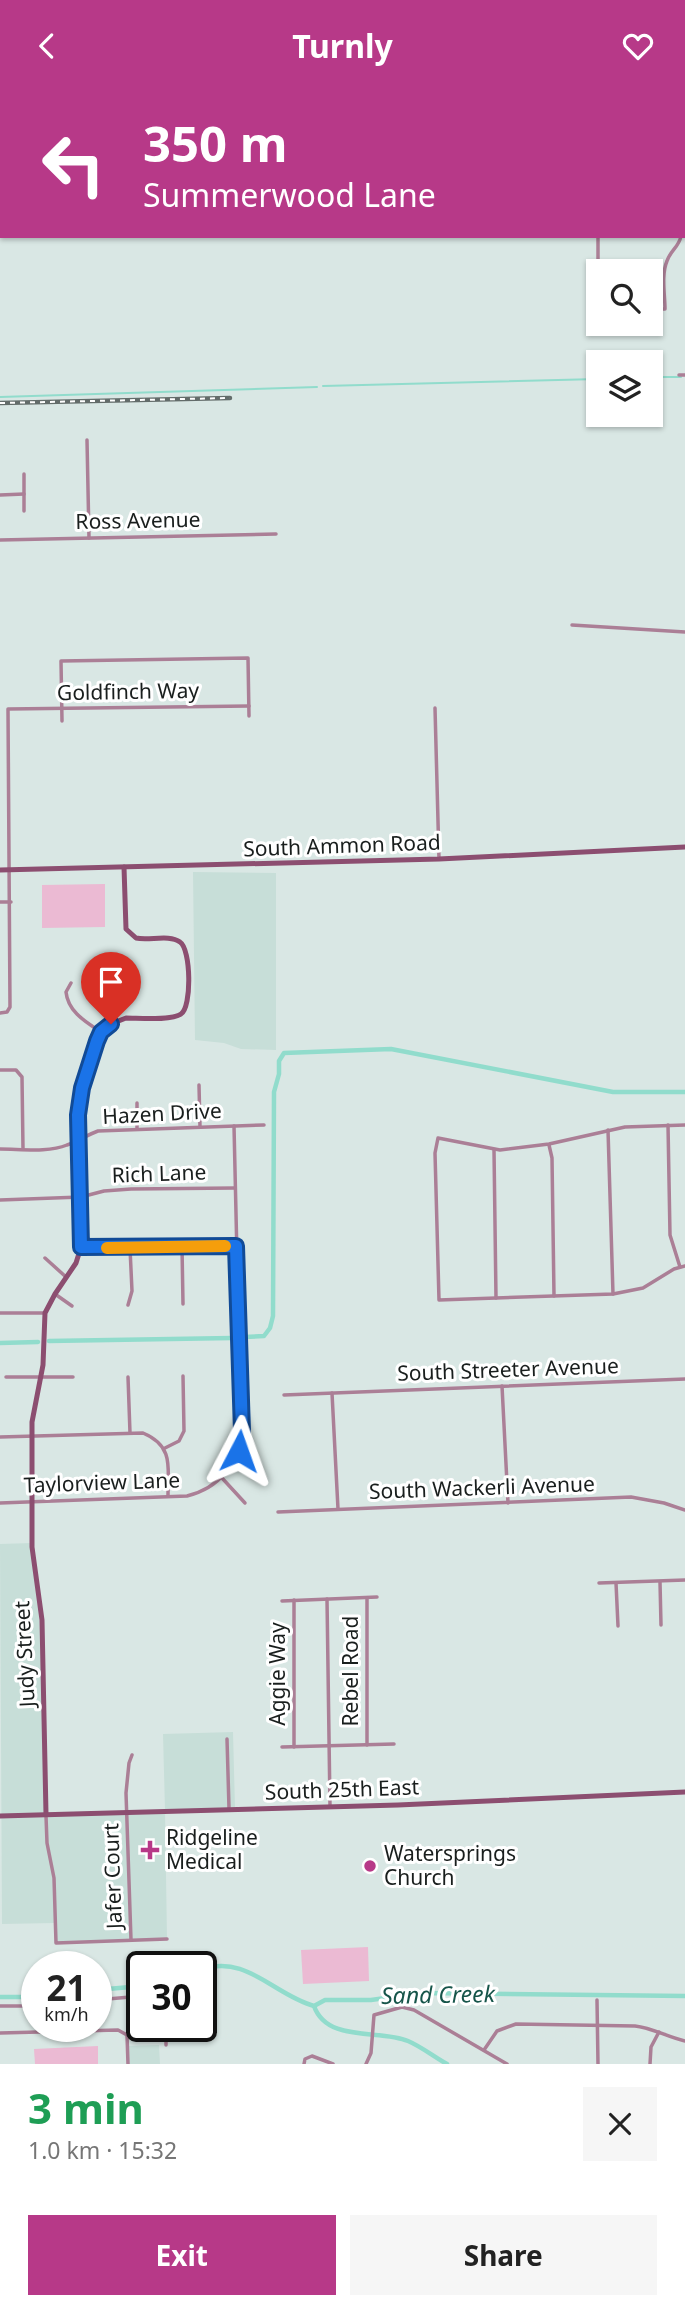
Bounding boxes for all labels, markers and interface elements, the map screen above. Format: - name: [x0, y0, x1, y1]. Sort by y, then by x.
- text: Turnly: [292, 24, 393, 67]
- icon: back: [28, 27, 66, 65]
- icon: heart: [619, 27, 657, 65]
- text: 350 m: [143, 110, 288, 176]
- icon: left: [28, 119, 119, 210]
- text: Summerwood Lane: [143, 173, 436, 216]
- map controls: [586, 259, 663, 427]
- button: search: [586, 259, 663, 336]
- button: layers: [586, 350, 663, 427]
- street label: Ross Avenue: [75, 505, 201, 535]
- street label: Goldfinch Way: [57, 676, 200, 706]
- street label: South Ammon Road: [243, 828, 441, 862]
- pin: [81, 952, 141, 1024]
- icon: arrive: [92, 963, 130, 1001]
- street label: Hazen Drive: [102, 1096, 222, 1130]
- street label: Rich Lane: [111, 1157, 207, 1189]
- street label: South Streeter Avenue: [397, 1351, 619, 1387]
- position arrow: [202, 1414, 276, 1488]
- street label: Taylorview Lane: [23, 1465, 181, 1499]
- street label: South Wackerli Avenue: [369, 1469, 595, 1505]
- street label: Judy Street: [7, 1600, 41, 1710]
- street label: Rebel Road: [336, 1615, 364, 1727]
- street label: Aggie Way: [263, 1622, 291, 1726]
- street label: South 25th East: [264, 1772, 420, 1806]
- street label: Jafer Court: [96, 1822, 128, 1931]
- place label: Ridgeline Medical: [166, 1823, 258, 1875]
- place label: Watersprings Church: [384, 1839, 516, 1891]
- marker: Ridgeline Medical: [140, 1840, 160, 1860]
- marker: Watersprings Church: [362, 1858, 378, 1874]
- speed limit sign: 30: [126, 1951, 217, 2042]
- text: 21: [46, 1964, 87, 2011]
- water label: Sand Creek: [381, 1977, 497, 2011]
- text: km/h: [44, 2002, 89, 2026]
- text: 3 min: [28, 2079, 144, 2136]
- button: close: [583, 2087, 657, 2161]
- text: 1.0 km · 15:32: [28, 2134, 177, 2166]
- button: Exit: [28, 2215, 336, 2295]
- button: Share: [350, 2215, 657, 2295]

